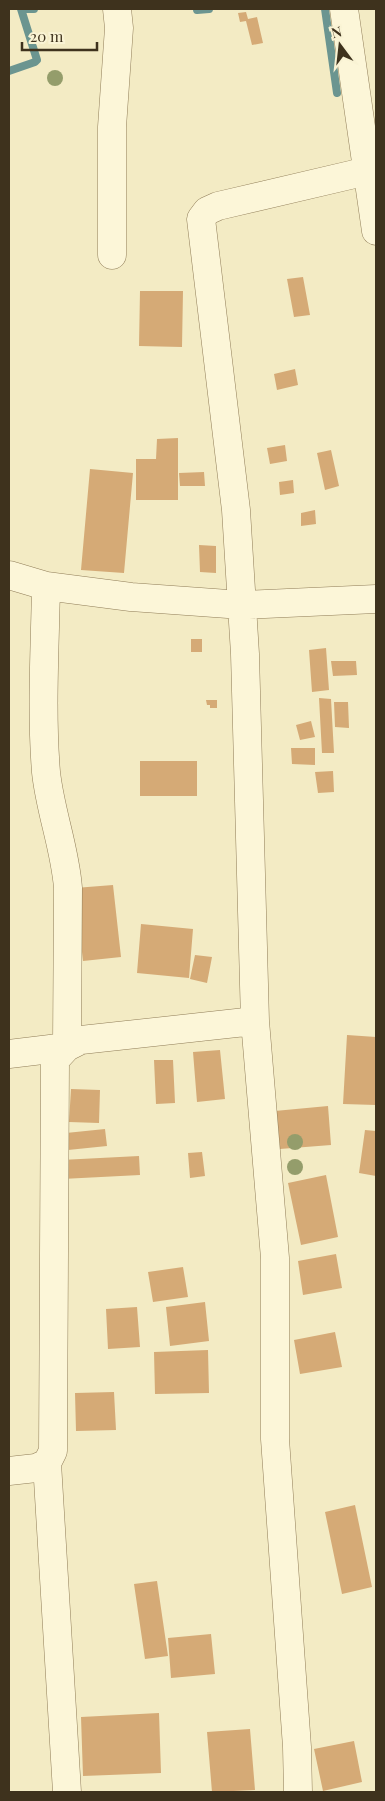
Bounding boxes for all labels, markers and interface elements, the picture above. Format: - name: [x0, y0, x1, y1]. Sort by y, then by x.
- scale bar: [22, 20, 98, 52]
- north arrow: [315, 20, 365, 70]
- text: N: [329, 21, 344, 42]
- text: 20 m: [30, 26, 64, 46]

